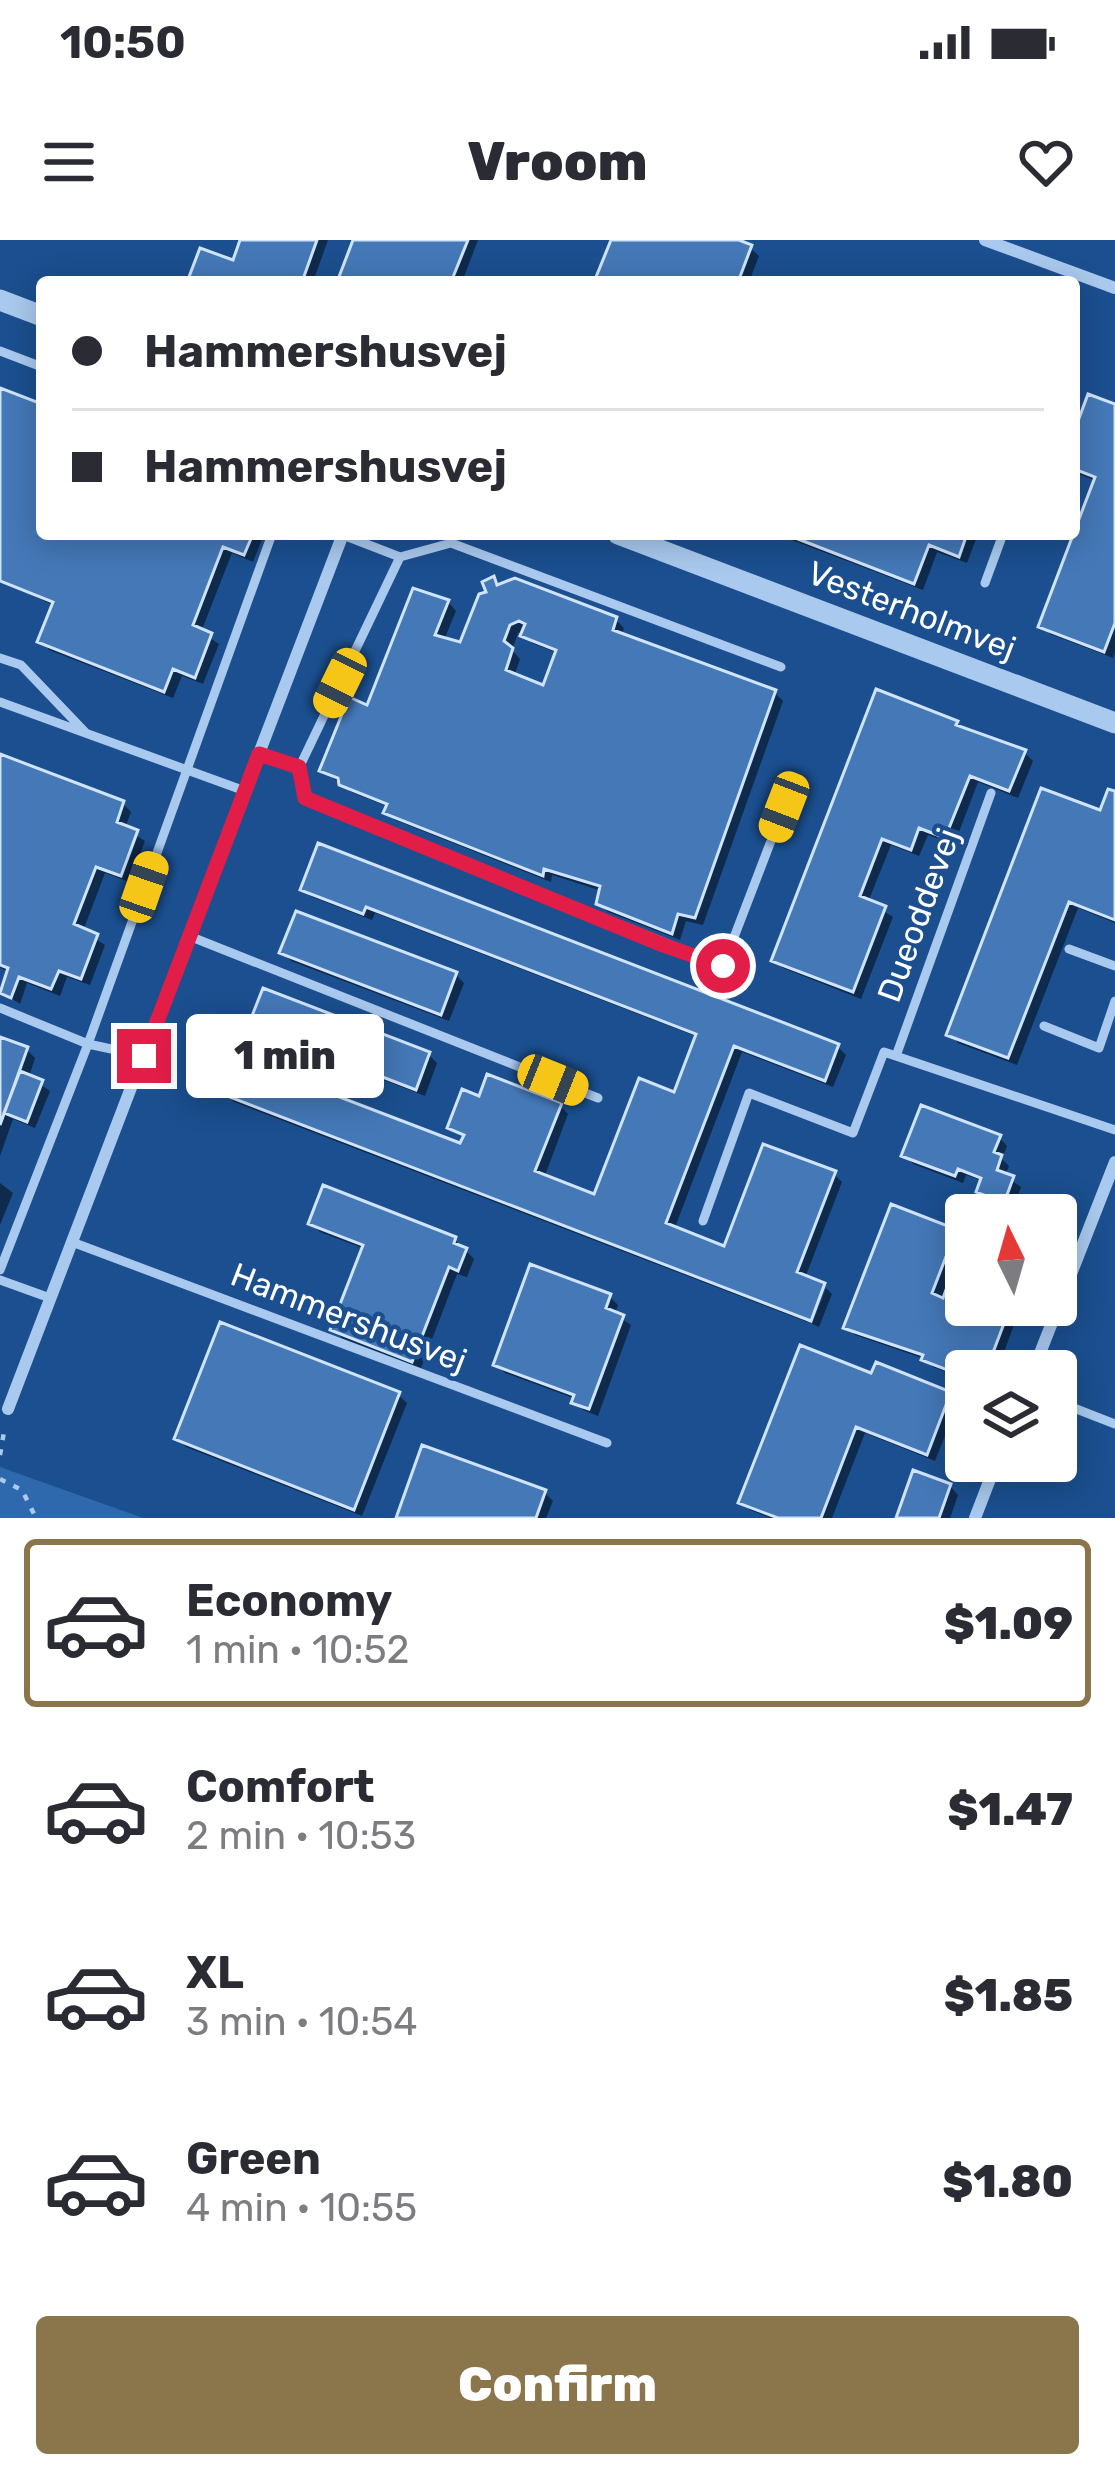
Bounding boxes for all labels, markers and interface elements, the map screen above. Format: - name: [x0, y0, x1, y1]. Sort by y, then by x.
- text: 10:50: [60, 16, 186, 69]
- icon: menu: [36, 129, 102, 195]
- icon: heart: [1013, 129, 1079, 195]
- text: Vroom: [467, 130, 648, 194]
- text: Hammershusvej: [144, 325, 507, 378]
- text: Hammershusvej: [144, 440, 507, 493]
- street label: Vesterholmvej: [802, 553, 1021, 668]
- car: [308, 643, 372, 723]
- car: [754, 767, 814, 847]
- street label: Dueoddevej: [869, 823, 968, 1007]
- car: [115, 847, 173, 927]
- route start: [696, 939, 750, 993]
- callout: 1 min: [186, 1014, 384, 1098]
- route end: [117, 1029, 171, 1083]
- text: 1 min: [234, 1033, 336, 1079]
- car: [513, 1050, 593, 1110]
- north arrow: [945, 1194, 1077, 1326]
- map controls: [945, 1194, 1077, 1482]
- street label: Hammershusvej: [226, 1255, 472, 1380]
- button: layers: [945, 1350, 1077, 1482]
- icon: car: [42, 1569, 150, 1677]
- text: Economy: [186, 1574, 392, 1627]
- text: $1.09: [944, 1597, 1073, 1650]
- text: 1 min · 10:52: [186, 1627, 409, 1673]
- icon: car: [42, 1755, 150, 1863]
- text: Comfort: [186, 1760, 375, 1813]
- text: $1.47: [947, 1783, 1073, 1836]
- text: 2 min · 10:53: [186, 1813, 416, 1859]
- icon: car: [42, 1941, 150, 2049]
- text: XL: [186, 1946, 244, 1999]
- text: $1.85: [944, 1969, 1073, 2022]
- text: 3 min · 10:54: [186, 1999, 418, 2045]
- icon: car: [42, 2127, 150, 2235]
- text: Green: [186, 2132, 321, 2185]
- text: $1.80: [942, 2155, 1073, 2208]
- text: 4 min · 10:55: [186, 2185, 417, 2231]
- button: Confirm: [36, 2316, 1079, 2454]

